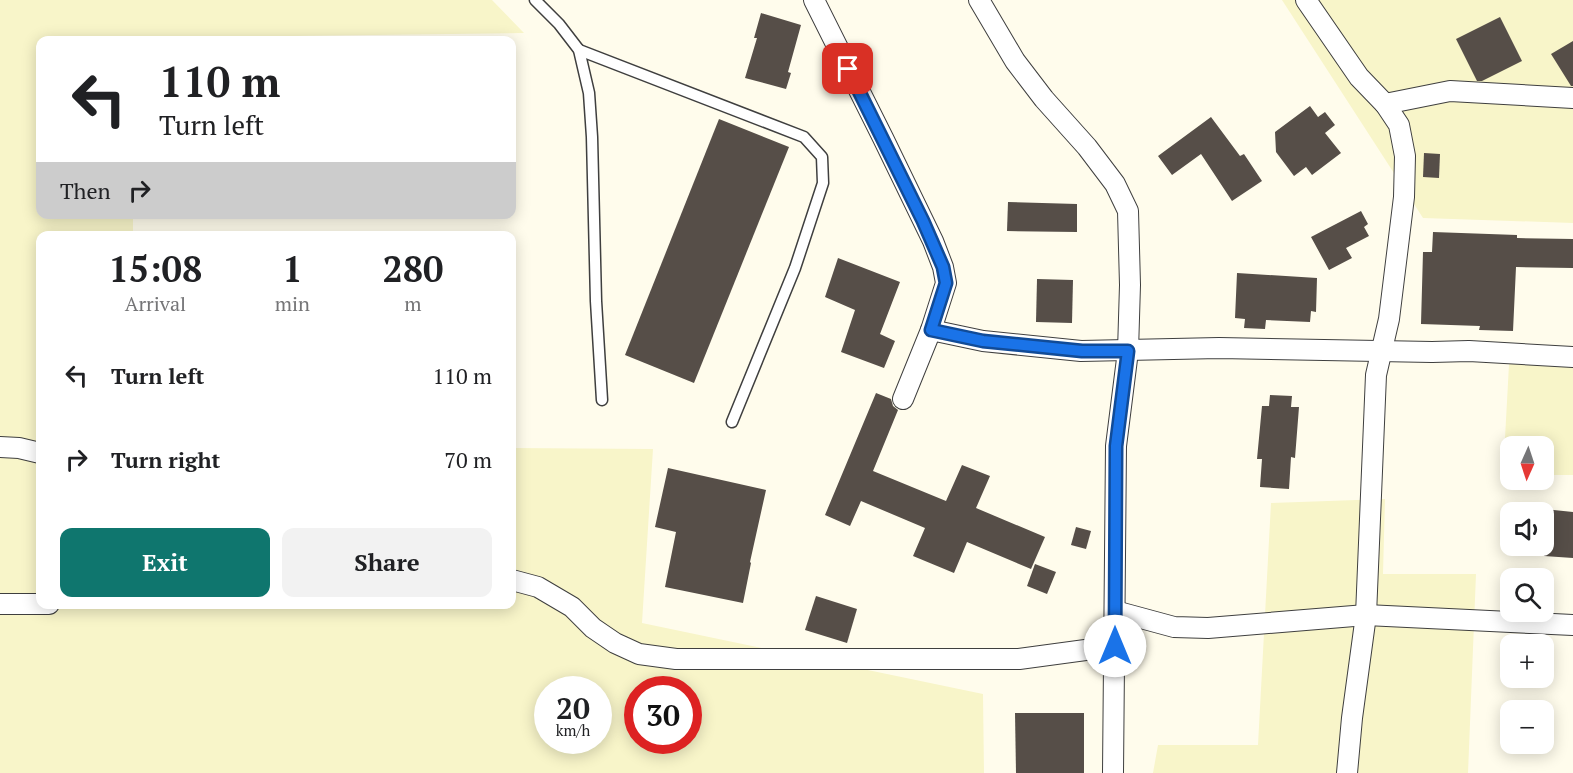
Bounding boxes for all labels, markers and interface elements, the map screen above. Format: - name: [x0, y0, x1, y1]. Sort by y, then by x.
- pin: [822, 43, 873, 94]
- icon: arrive: [831, 52, 864, 85]
- text: 110 m: [159, 53, 280, 109]
- icon: left: [60, 60, 138, 138]
- text: Turn left: [159, 107, 264, 143]
- icon: right: [123, 174, 156, 207]
- text: Then: [60, 176, 111, 205]
- text: 15:08: [109, 245, 202, 292]
- text: 1: [282, 245, 303, 292]
- text: 280: [382, 245, 443, 292]
- text: Arrival: [125, 290, 186, 317]
- text: min: [275, 290, 310, 317]
- text: m: [404, 290, 422, 317]
- icon: left: [60, 359, 93, 392]
- text: Turn left: [111, 361, 204, 390]
- text: 110 m: [432, 361, 492, 390]
- north arrow: [1500, 436, 1554, 490]
- map controls: [1500, 436, 1554, 754]
- icon: right: [60, 443, 93, 476]
- text: Turn right: [111, 445, 220, 474]
- text: 70 m: [444, 445, 492, 474]
- button: sound: [1500, 502, 1554, 556]
- button: Exit: [60, 528, 270, 597]
- button: Share: [282, 528, 492, 597]
- button: search: [1500, 568, 1554, 622]
- position arrow: [1083, 614, 1147, 678]
- button: +: [1500, 634, 1554, 688]
- speed limit sign: 30: [624, 676, 702, 754]
- text: 20: [556, 688, 590, 728]
- button: −: [1500, 700, 1554, 754]
- text: km/h: [556, 720, 590, 740]

